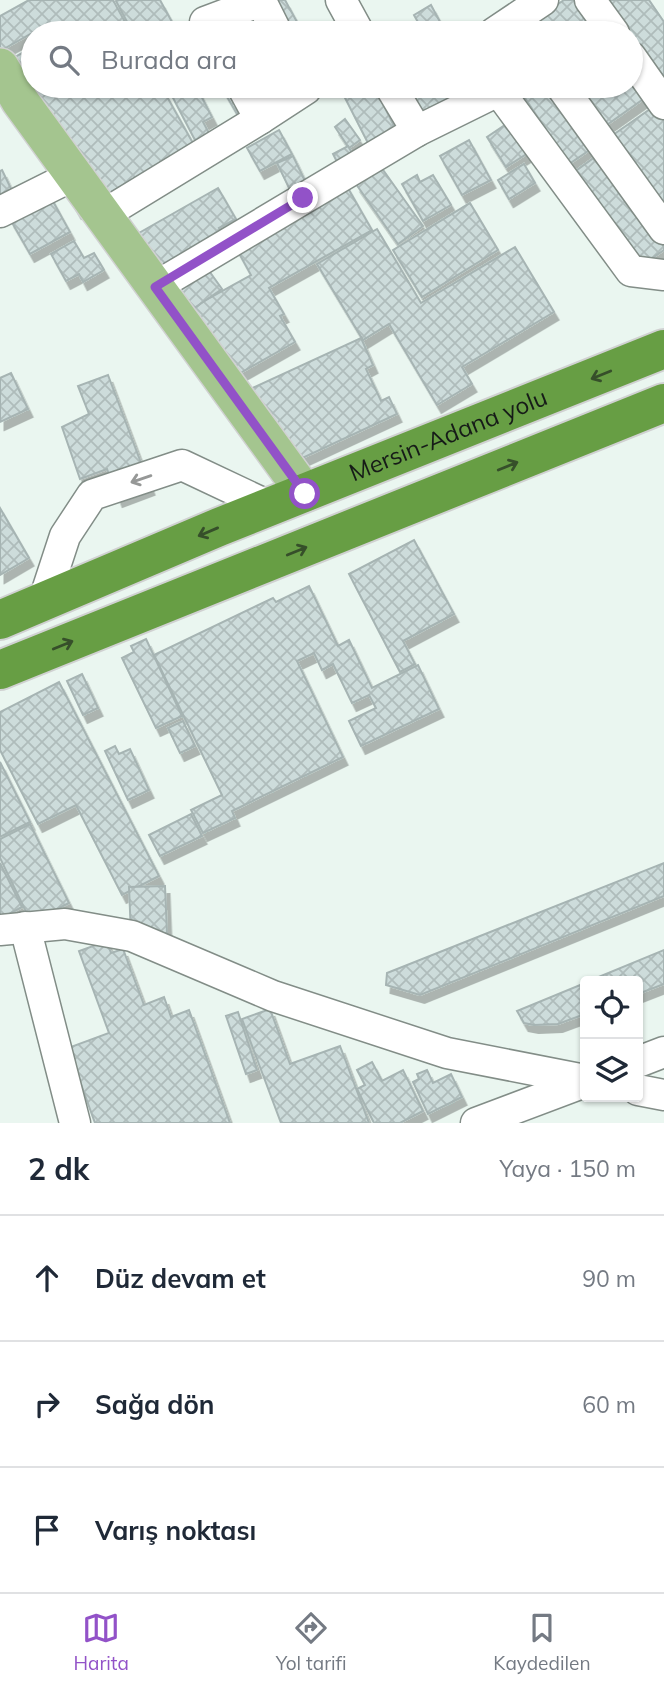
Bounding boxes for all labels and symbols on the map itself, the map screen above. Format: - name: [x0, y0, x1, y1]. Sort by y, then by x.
- route end: [287, 182, 318, 213]
- one-way arrow: [590, 369, 612, 382]
- street label: Mersin-Adana yolu: [345, 381, 551, 487]
- one-way arrow: [497, 458, 519, 471]
- one-way arrow: [131, 474, 153, 486]
- route start: [289, 478, 320, 509]
- one-way arrow: [197, 526, 219, 539]
- one-way arrow: [286, 543, 307, 556]
- one-way arrow: [52, 637, 74, 650]

